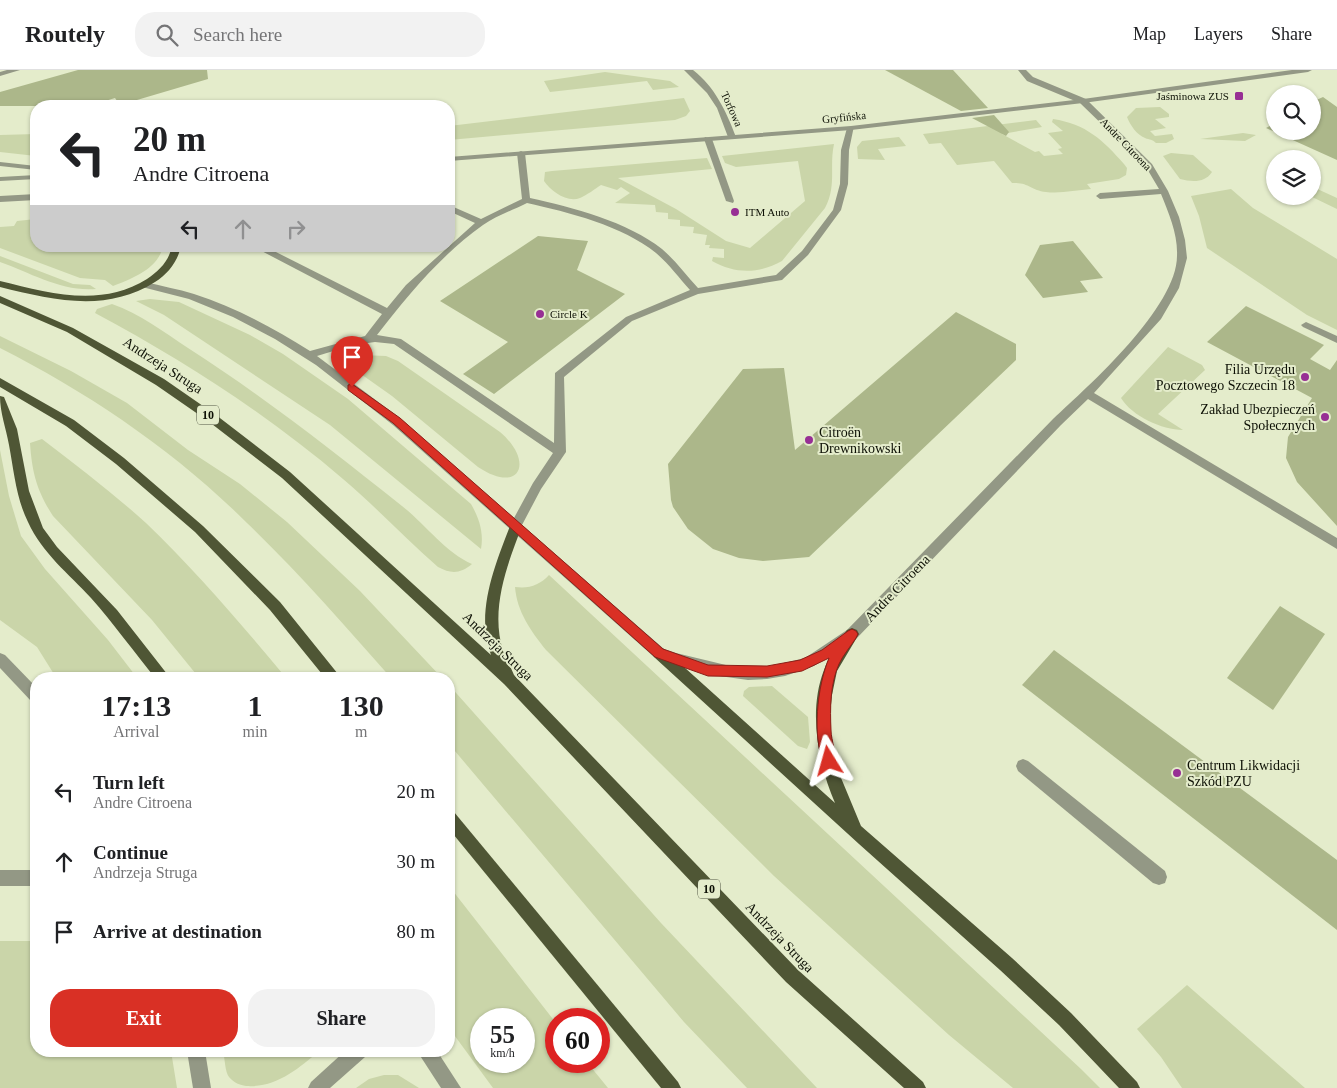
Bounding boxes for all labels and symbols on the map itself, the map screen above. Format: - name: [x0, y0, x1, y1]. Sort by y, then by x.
- street label: Torfowa: [719, 90, 745, 128]
- place label: Jaśminowa ZUS: [1157, 90, 1229, 102]
- marker: Jaśminowa ZUS: [1233, 90, 1245, 102]
- street label: Gryfińska: [821, 109, 867, 125]
- street label: Andre Citroena: [1098, 115, 1154, 173]
- marker: ITM Auto: [729, 206, 741, 218]
- place label: ITM Auto: [745, 206, 790, 218]
- marker: Circle K: [534, 308, 546, 320]
- place label: Circle K: [550, 308, 588, 320]
- street label: Andrzeja Struga: [120, 334, 206, 397]
- pin: [331, 336, 373, 387]
- place label: Filia Urzędu Pocztowego Szczecin 18: [1156, 362, 1295, 393]
- marker: Filia Urzędu Pocztowego Szczecin 18: [1299, 371, 1311, 383]
- place label: Zakład Ubezpieczeń Społecznych: [1200, 402, 1315, 433]
- road number: 10: [197, 406, 219, 424]
- marker: Zakład Ubezpieczeń Społecznych: [1319, 411, 1331, 423]
- place label: Citroën Drewnikowski: [819, 425, 902, 456]
- marker: Citroën Drewnikowski: [803, 434, 815, 446]
- street label: Andre Citroena: [862, 551, 933, 625]
- street label: Andrzeja Struga: [460, 609, 536, 684]
- position arrow: [802, 734, 854, 786]
- place label: Centrum Likwidacji Szkód PZU: [1187, 758, 1300, 789]
- marker: Centrum Likwidacji Szkód PZU: [1171, 767, 1183, 779]
- road number: 10: [698, 880, 720, 899]
- street label: Andrzeja Struga: [743, 899, 817, 976]
- speed limit sign: 60: [545, 1008, 610, 1073]

